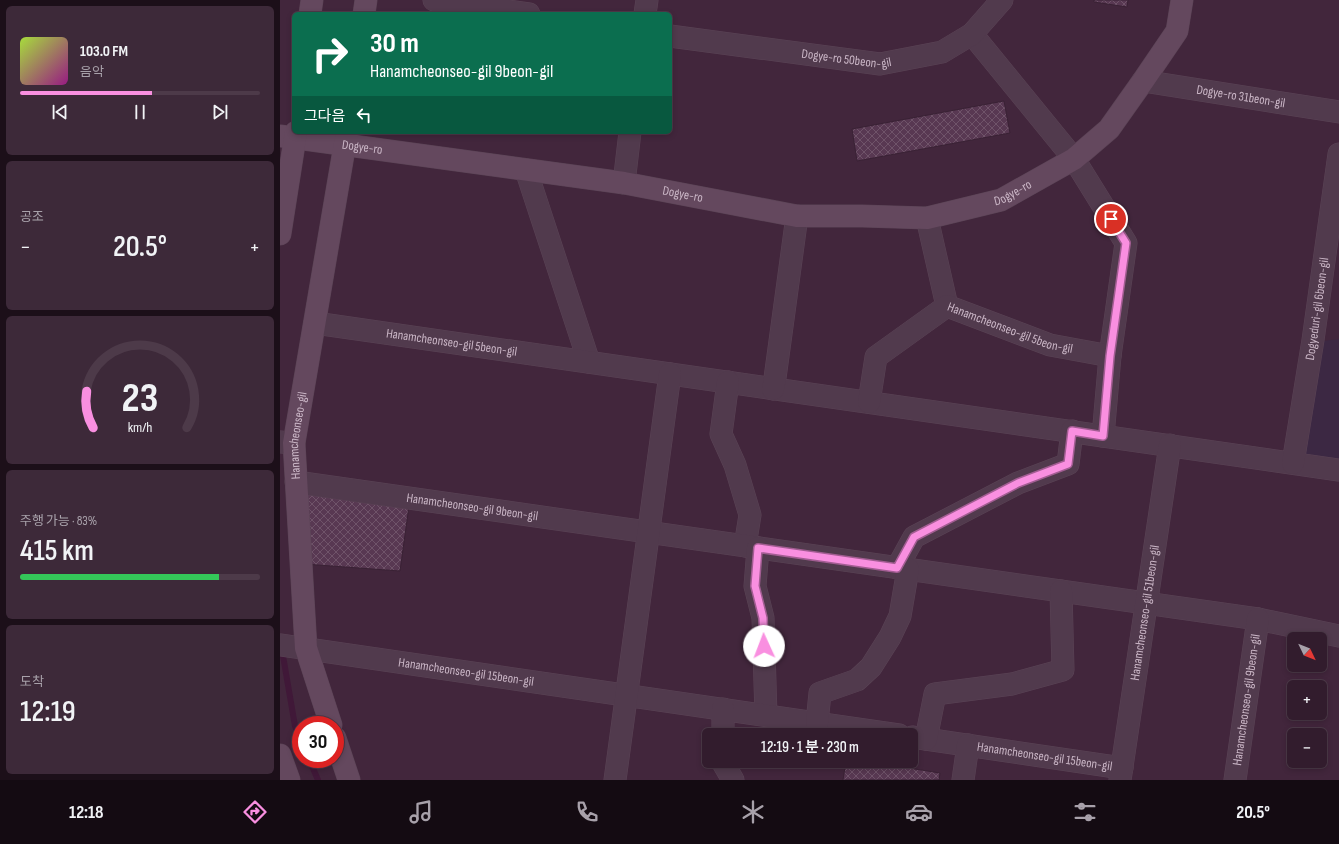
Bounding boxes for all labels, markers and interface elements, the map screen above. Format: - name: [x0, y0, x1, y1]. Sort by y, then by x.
- text: 30 m: [370, 27, 419, 60]
- icon: right: [304, 28, 356, 80]
- text: 103.0 FM: [80, 42, 128, 61]
- street label: Dogye-ro 50beon-gil: [801, 46, 893, 72]
- text: Hanamcheonseo-gil 9beon-gil: [370, 61, 553, 82]
- text: 음악: [80, 64, 104, 80]
- street label: Dogye-ro 31beon-gil: [1195, 82, 1286, 111]
- icon: previous: [49, 101, 71, 123]
- icon: pause: [129, 101, 151, 123]
- icon: next: [209, 101, 231, 123]
- icon: left: [353, 104, 375, 126]
- text: 그다음: [304, 107, 345, 126]
- street label: Dogye-ro: [341, 137, 383, 158]
- street label: Dogye-ro: [992, 176, 1034, 209]
- street label: Dogye-ro: [661, 183, 704, 206]
- pin: [1094, 202, 1128, 236]
- icon: arrive: [1100, 208, 1122, 230]
- text: 공조: [20, 209, 44, 225]
- text: 20.5°: [113, 229, 167, 265]
- text: −: [20, 234, 31, 261]
- text: +: [249, 234, 260, 261]
- street label: Dogyeduri-gil 6beon-gil: [1302, 257, 1332, 361]
- street label: Hanamcheonseo-gil 5beon-gil: [945, 299, 1074, 357]
- street label: Hanamcheonseo-gil 5beon-gil: [385, 325, 518, 360]
- text: 23: [122, 374, 158, 423]
- street label: Hanamcheonseo-gil: [286, 391, 311, 480]
- text: km/h: [128, 419, 152, 436]
- street label: Hanamcheonseo-gil 9beon-gil: [405, 490, 539, 524]
- text: 주행 가능 · 83%: [20, 513, 97, 529]
- text: 415 km: [20, 533, 94, 569]
- street label: Hanamcheonseo-gil 51beon-gil: [1127, 544, 1163, 682]
- position arrow: [743, 625, 785, 667]
- north arrow: [1287, 632, 1327, 672]
- map controls: [1287, 632, 1327, 768]
- street label: Hanamcheonseo-gil 9beon-gil: [1229, 633, 1264, 767]
- street label: Hanamcheonseo-gil 15beon-gil: [397, 654, 535, 690]
- text: 도착: [20, 674, 44, 690]
- button: +: [1287, 680, 1327, 720]
- text: 12:19: [20, 694, 76, 730]
- speed limit sign: 30: [292, 716, 344, 768]
- button: −: [1287, 728, 1327, 768]
- text: 12:19 · 1 분 · 230 m: [761, 738, 859, 757]
- street label: Hanamcheonseo-gil 15beon-gil: [976, 739, 1113, 774]
- icon: directions: [241, 798, 269, 826]
- icon: music: [407, 798, 435, 826]
- icon: phone: [573, 798, 601, 826]
- icon: climate: [739, 798, 767, 826]
- icon: car: [905, 798, 933, 826]
- icon: filters: [1071, 798, 1099, 826]
- text: 12:18: [69, 802, 104, 823]
- text: 20.5°: [1236, 802, 1270, 823]

